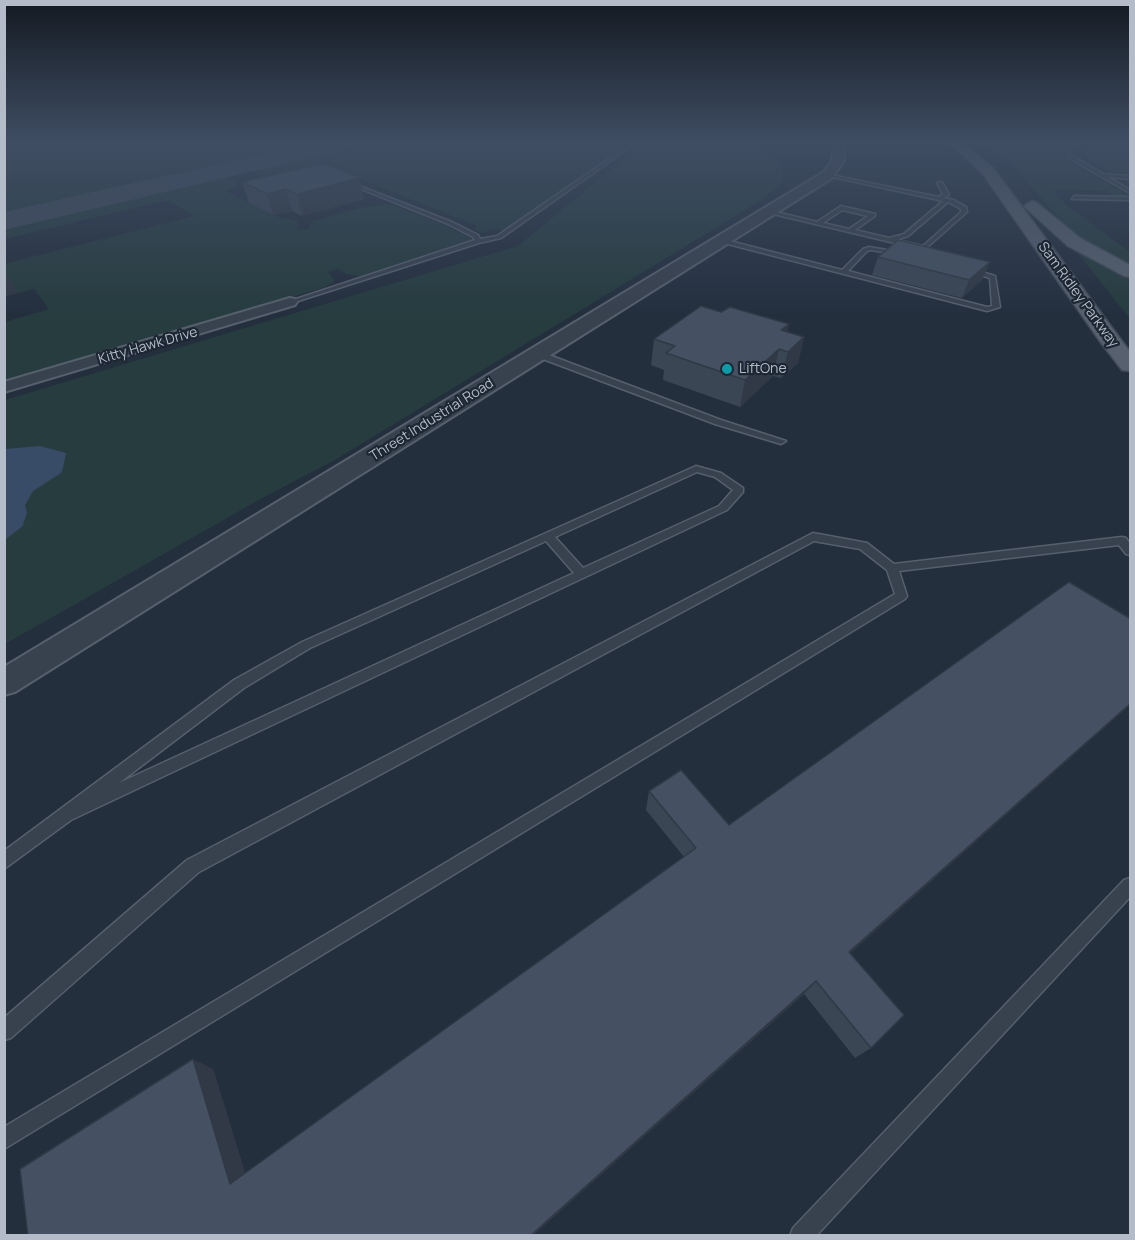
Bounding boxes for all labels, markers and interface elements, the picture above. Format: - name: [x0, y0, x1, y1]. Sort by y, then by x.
- street label: Sam Ridley Parkway: [1034, 239, 1122, 351]
- street label: Kitty Hawk Drive: [96, 324, 200, 368]
- place label: LiftOne: [739, 361, 787, 377]
- marker: LiftOne: [720, 362, 734, 376]
- street label: Threet Industrial Road: [367, 375, 497, 465]

